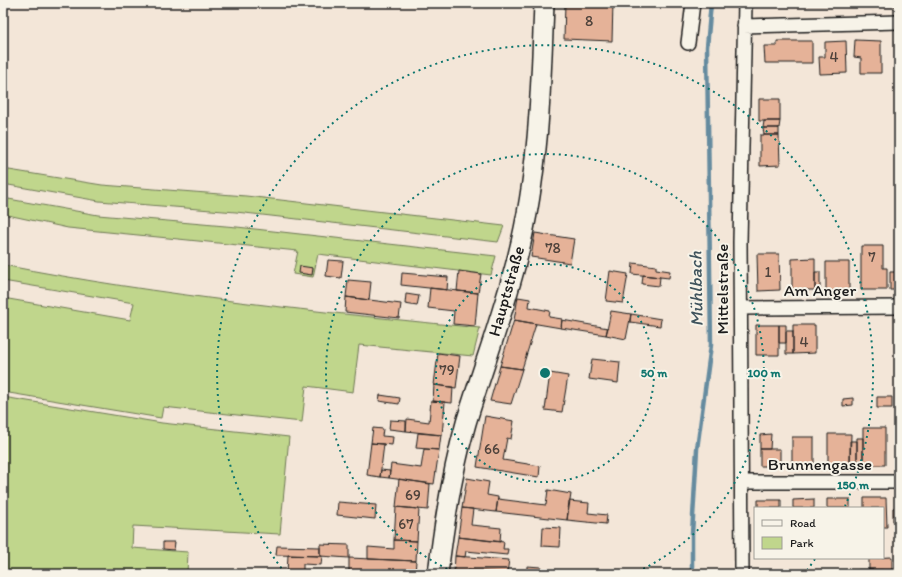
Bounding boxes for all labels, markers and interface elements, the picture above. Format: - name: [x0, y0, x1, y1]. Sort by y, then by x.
- house number: 8: [585, 12, 593, 30]
- house number: 4: [829, 48, 839, 66]
- house number: 78: [545, 239, 561, 257]
- street label: Hauptstraße: [484, 244, 528, 338]
- street label: Mittelstraße: [712, 244, 732, 334]
- house number: 7: [868, 248, 876, 266]
- water label: Mühlbach: [684, 250, 708, 327]
- house number: 1: [765, 263, 772, 281]
- street label: Am Anger: [784, 280, 857, 300]
- house number: 4: [799, 333, 809, 351]
- house number: 79: [439, 361, 455, 379]
- centre of rings: [538, 366, 552, 380]
- text: 50 m: [641, 366, 668, 380]
- text: 100 m: [747, 366, 781, 380]
- house number: 66: [484, 440, 500, 458]
- street label: Brunnengasse: [768, 454, 872, 474]
- text: 150 m: [837, 478, 870, 492]
- house number: 69: [405, 486, 421, 504]
- legend: [754, 507, 884, 559]
- house number: 67: [398, 515, 414, 533]
- text: Road: [790, 516, 816, 530]
- text: Park: [790, 536, 814, 550]

